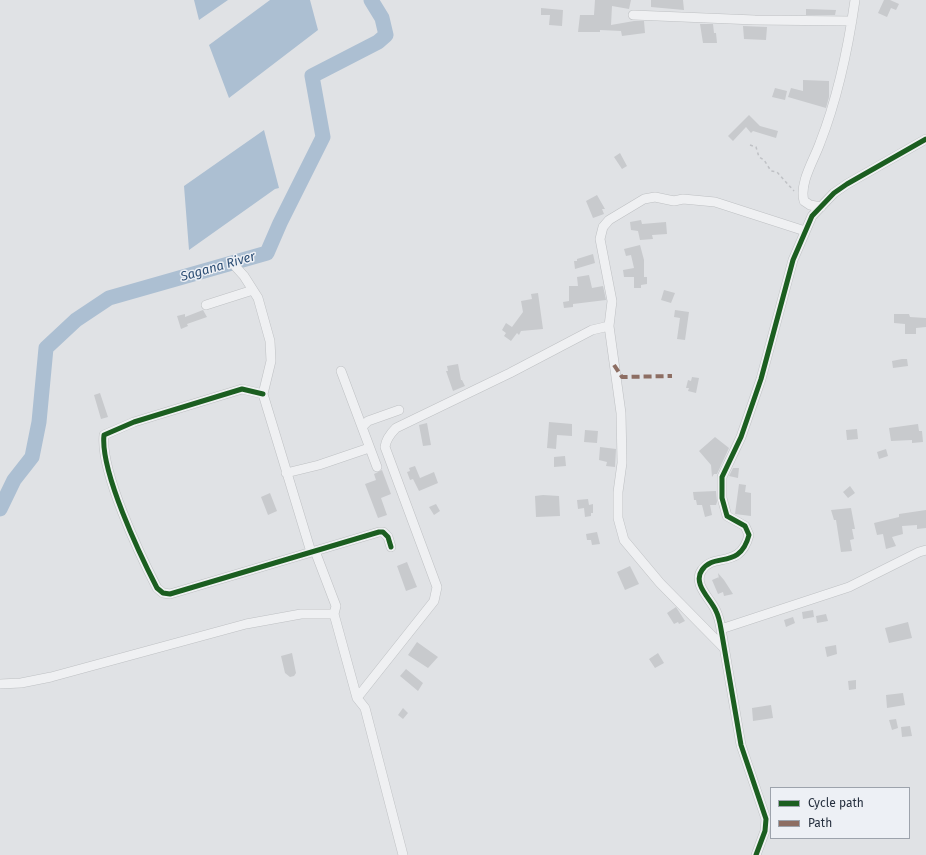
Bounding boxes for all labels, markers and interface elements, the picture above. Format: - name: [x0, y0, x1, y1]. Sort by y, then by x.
- water label: Sagana River: [179, 249, 257, 285]
- legend: [770, 787, 910, 839]
- text: Cycle path: [808, 796, 864, 810]
- text: Path: [808, 816, 832, 830]

